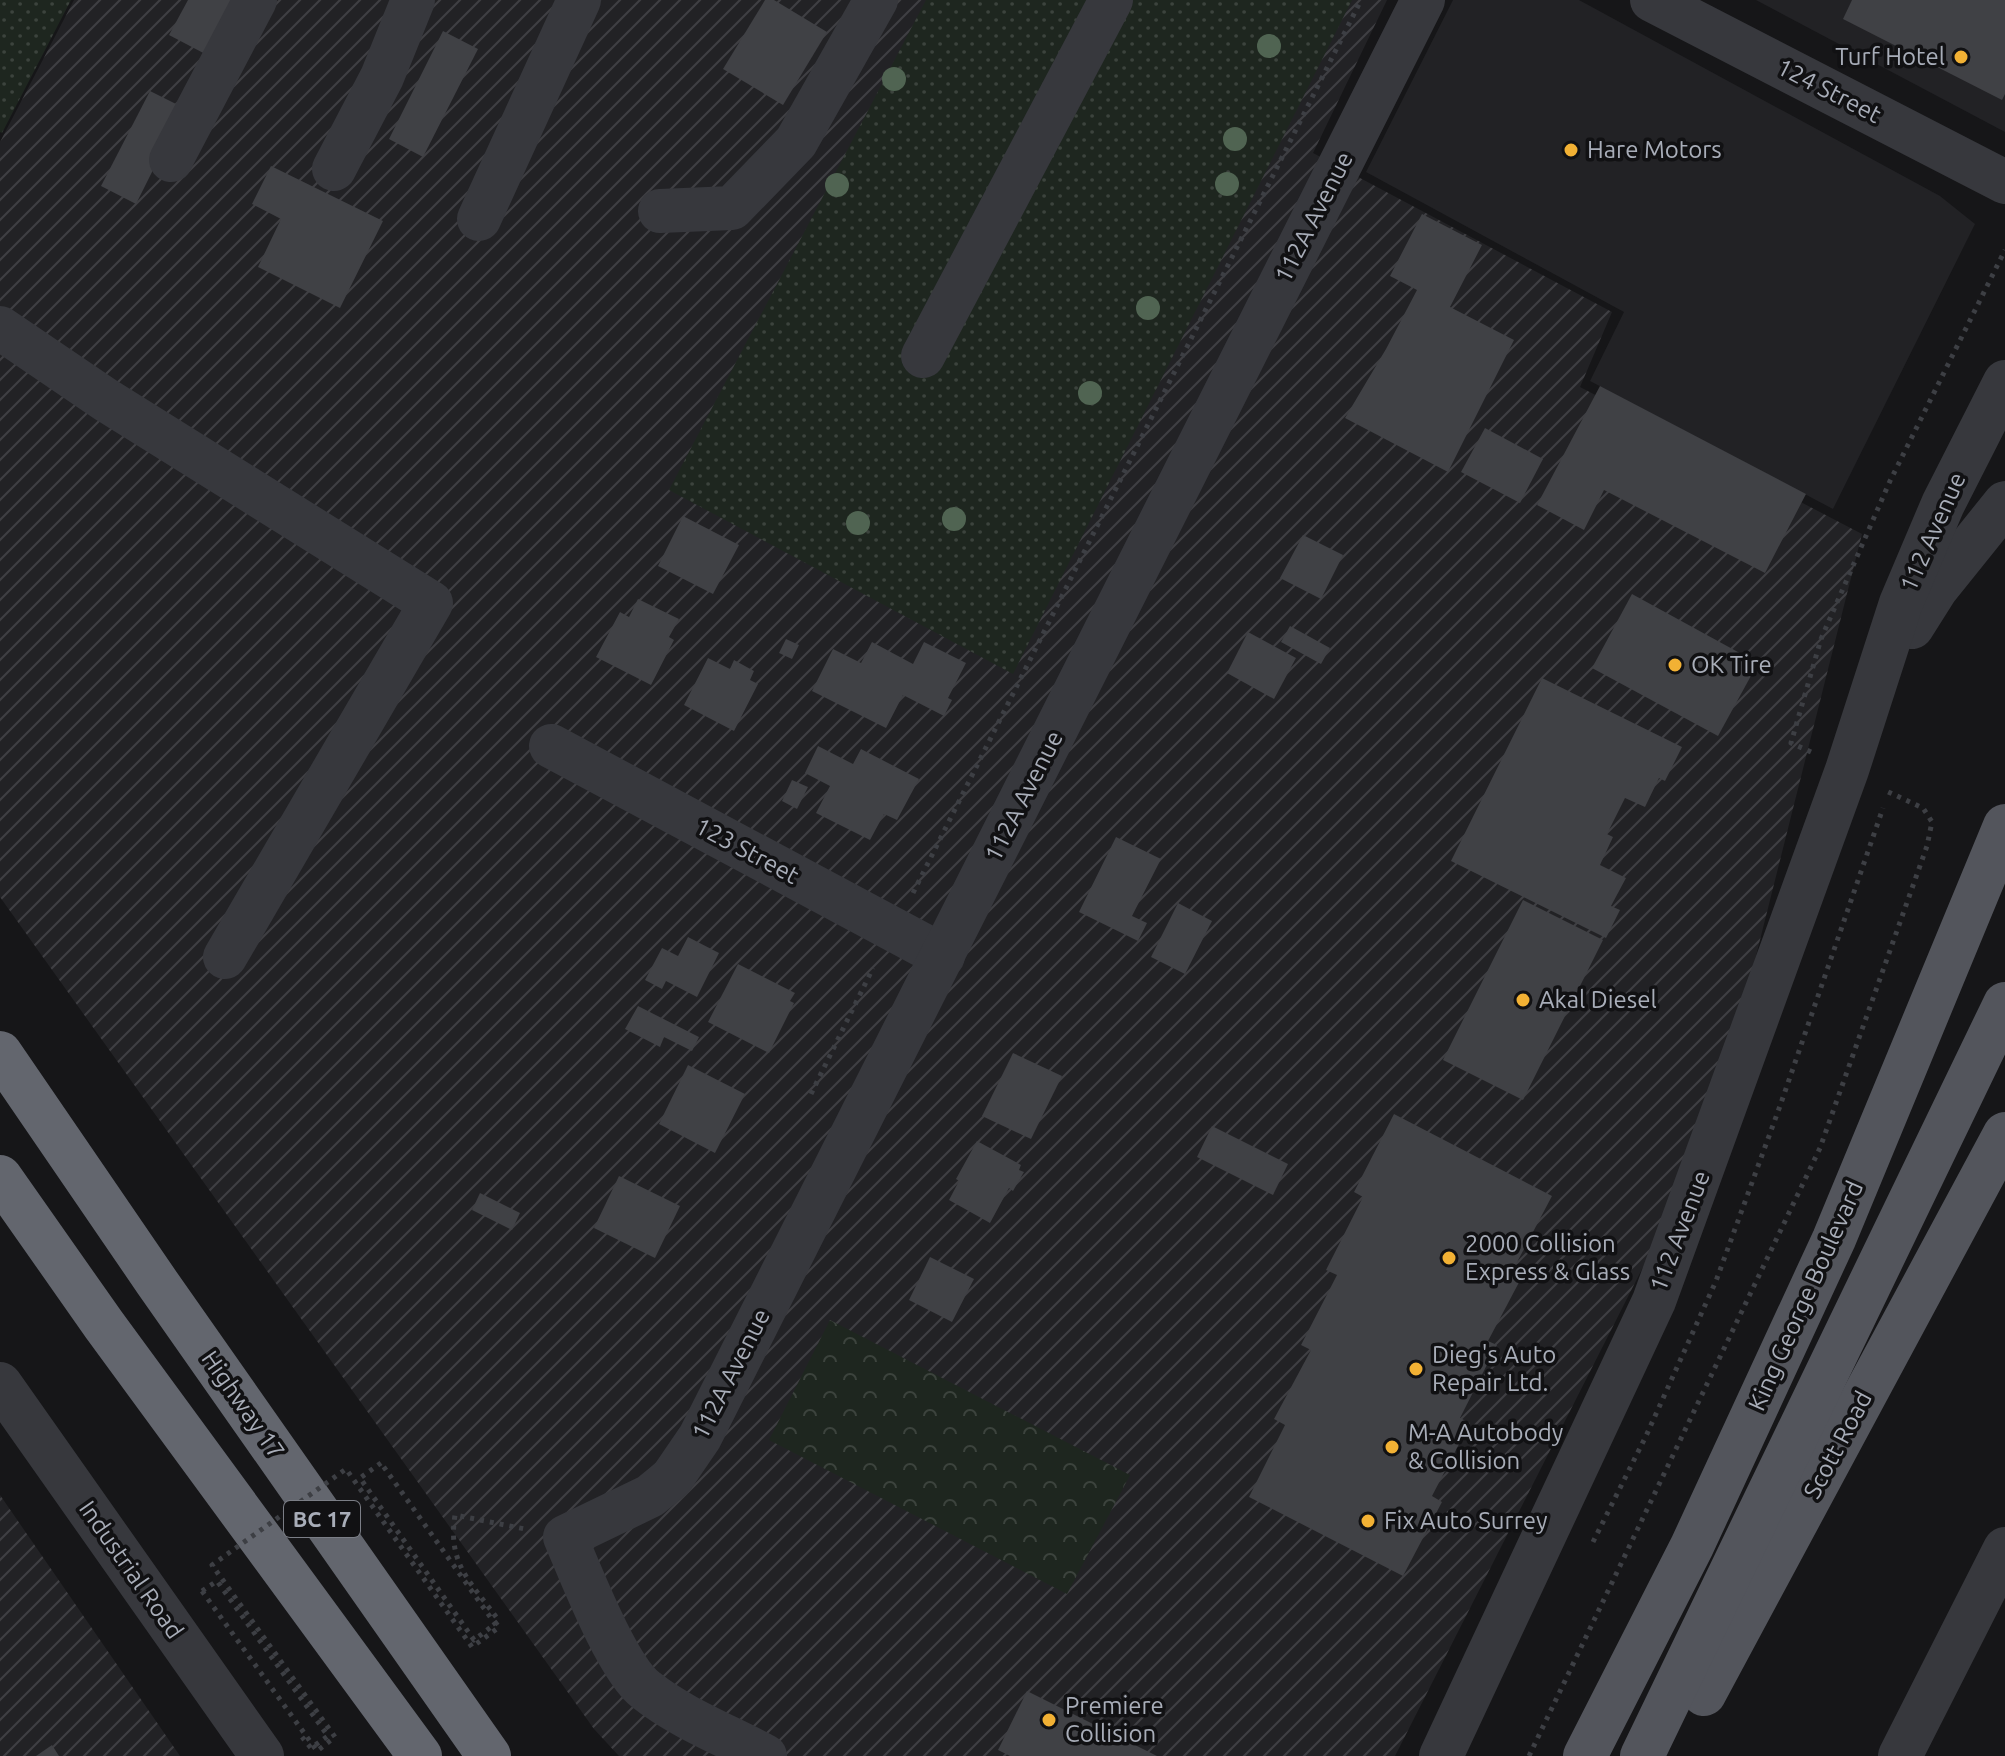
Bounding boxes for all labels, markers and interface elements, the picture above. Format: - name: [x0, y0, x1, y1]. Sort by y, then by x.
- place label: Turf Hotel: [1835, 43, 1945, 70]
- marker: Turf Hotel: [1952, 48, 1970, 66]
- street label: 124 Street: [1773, 53, 1886, 129]
- place label: Hare Motors: [1587, 136, 1722, 163]
- marker: Hare Motors: [1562, 141, 1580, 159]
- street label: 112A Avenue: [1269, 147, 1358, 286]
- street label: 112 Avenue: [1894, 468, 1971, 595]
- place label: OK Tire: [1691, 651, 1772, 678]
- marker: OK Tire: [1666, 656, 1684, 674]
- street label: 112A Avenue: [979, 726, 1068, 865]
- street label: 123 Street: [691, 812, 804, 889]
- place label: Akal Diesel: [1539, 986, 1657, 1013]
- marker: Akal Diesel: [1514, 991, 1532, 1009]
- street label: 112 Avenue: [1644, 1167, 1715, 1295]
- street label: King George Boulevard: [1743, 1177, 1868, 1415]
- place label: 2000 Collision Express & Glass: [1465, 1230, 1630, 1285]
- marker: 2000 Collision Express & Glass: [1440, 1249, 1458, 1267]
- street label: 112A Avenue: [686, 1304, 775, 1443]
- place label: Dieg's Auto Repair Ltd.: [1432, 1341, 1556, 1396]
- street label: Highway 17: [196, 1346, 290, 1464]
- marker: Dieg's Auto Repair Ltd.: [1407, 1360, 1425, 1378]
- street label: Scott Road: [1798, 1387, 1877, 1503]
- place label: M-A Autobody & Collision: [1408, 1419, 1564, 1474]
- marker: M-A Autobody & Collision: [1383, 1438, 1401, 1456]
- street label: Industrial Road: [74, 1496, 189, 1644]
- road number: BC 17: [284, 1501, 360, 1537]
- place label: Fix Auto Surrey: [1384, 1507, 1548, 1534]
- marker: Fix Auto Surrey: [1359, 1512, 1377, 1530]
- place label: Premiere Collision: [1065, 1692, 1164, 1747]
- marker: Premiere Collision: [1040, 1711, 1058, 1729]

